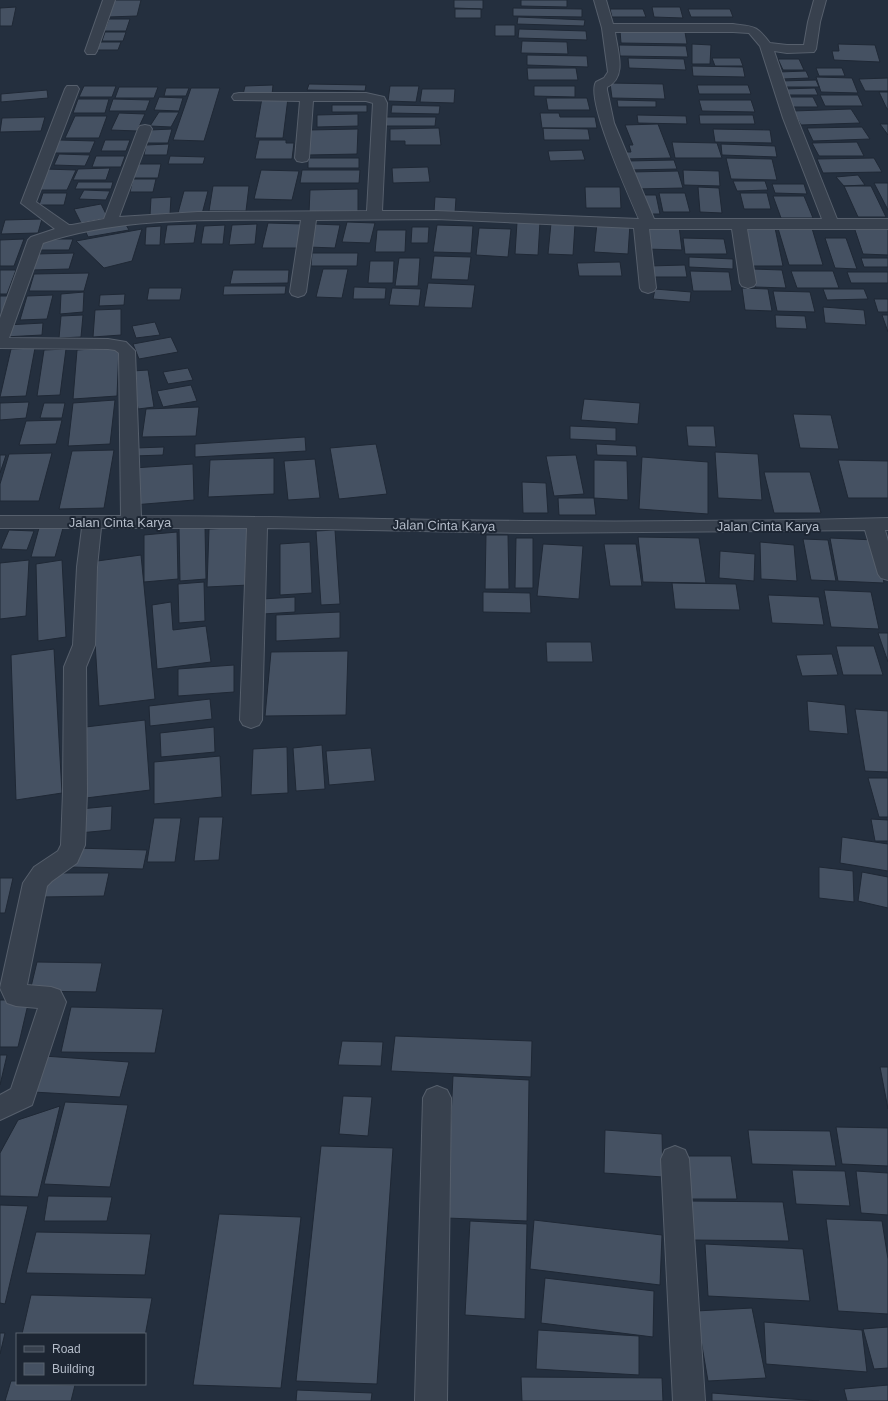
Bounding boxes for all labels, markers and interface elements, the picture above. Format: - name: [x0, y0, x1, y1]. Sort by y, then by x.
- street label: Jalan Cinta Karya: [69, 515, 172, 530]
- street label: Jalan Cinta Karya: [393, 517, 496, 534]
- street label: Jalan Cinta Karya: [717, 519, 820, 534]
- legend: [16, 1333, 146, 1385]
- text: Road: [52, 1342, 81, 1356]
- text: Building: [52, 1362, 95, 1376]

